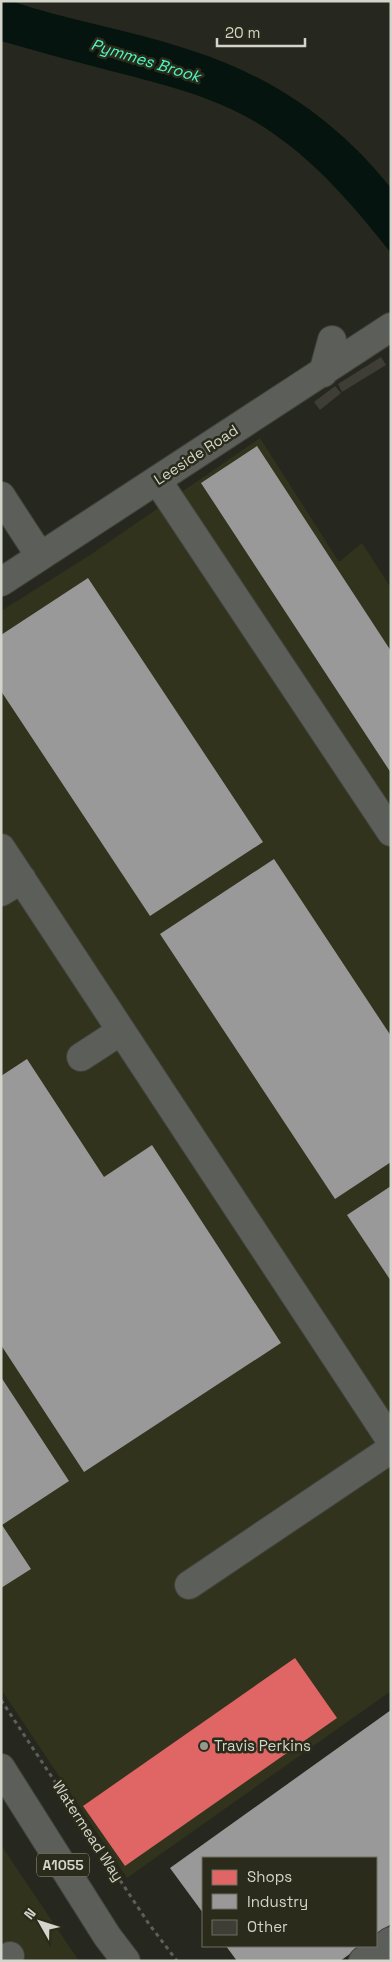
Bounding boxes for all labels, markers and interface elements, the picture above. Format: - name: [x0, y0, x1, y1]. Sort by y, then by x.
- scale bar: [217, 15, 304, 47]
- text: 20 m: [225, 23, 260, 42]
- water label: Pymmes Brook: [88, 34, 206, 88]
- street label: Leeside Road: [150, 420, 241, 489]
- place label: Travis Perkins: [214, 1736, 311, 1755]
- marker: Travis Perkins: [198, 1740, 210, 1752]
- street label: Watermead Way: [49, 1777, 128, 1885]
- road number: A1055: [37, 1854, 89, 1876]
- legend: [202, 1857, 377, 1947]
- text: Shops: [247, 1867, 292, 1886]
- text: Industry: [247, 1892, 308, 1911]
- north arrow: [15, 1897, 65, 1947]
- text: N: [20, 1905, 40, 1923]
- text: Other: [247, 1917, 288, 1936]

